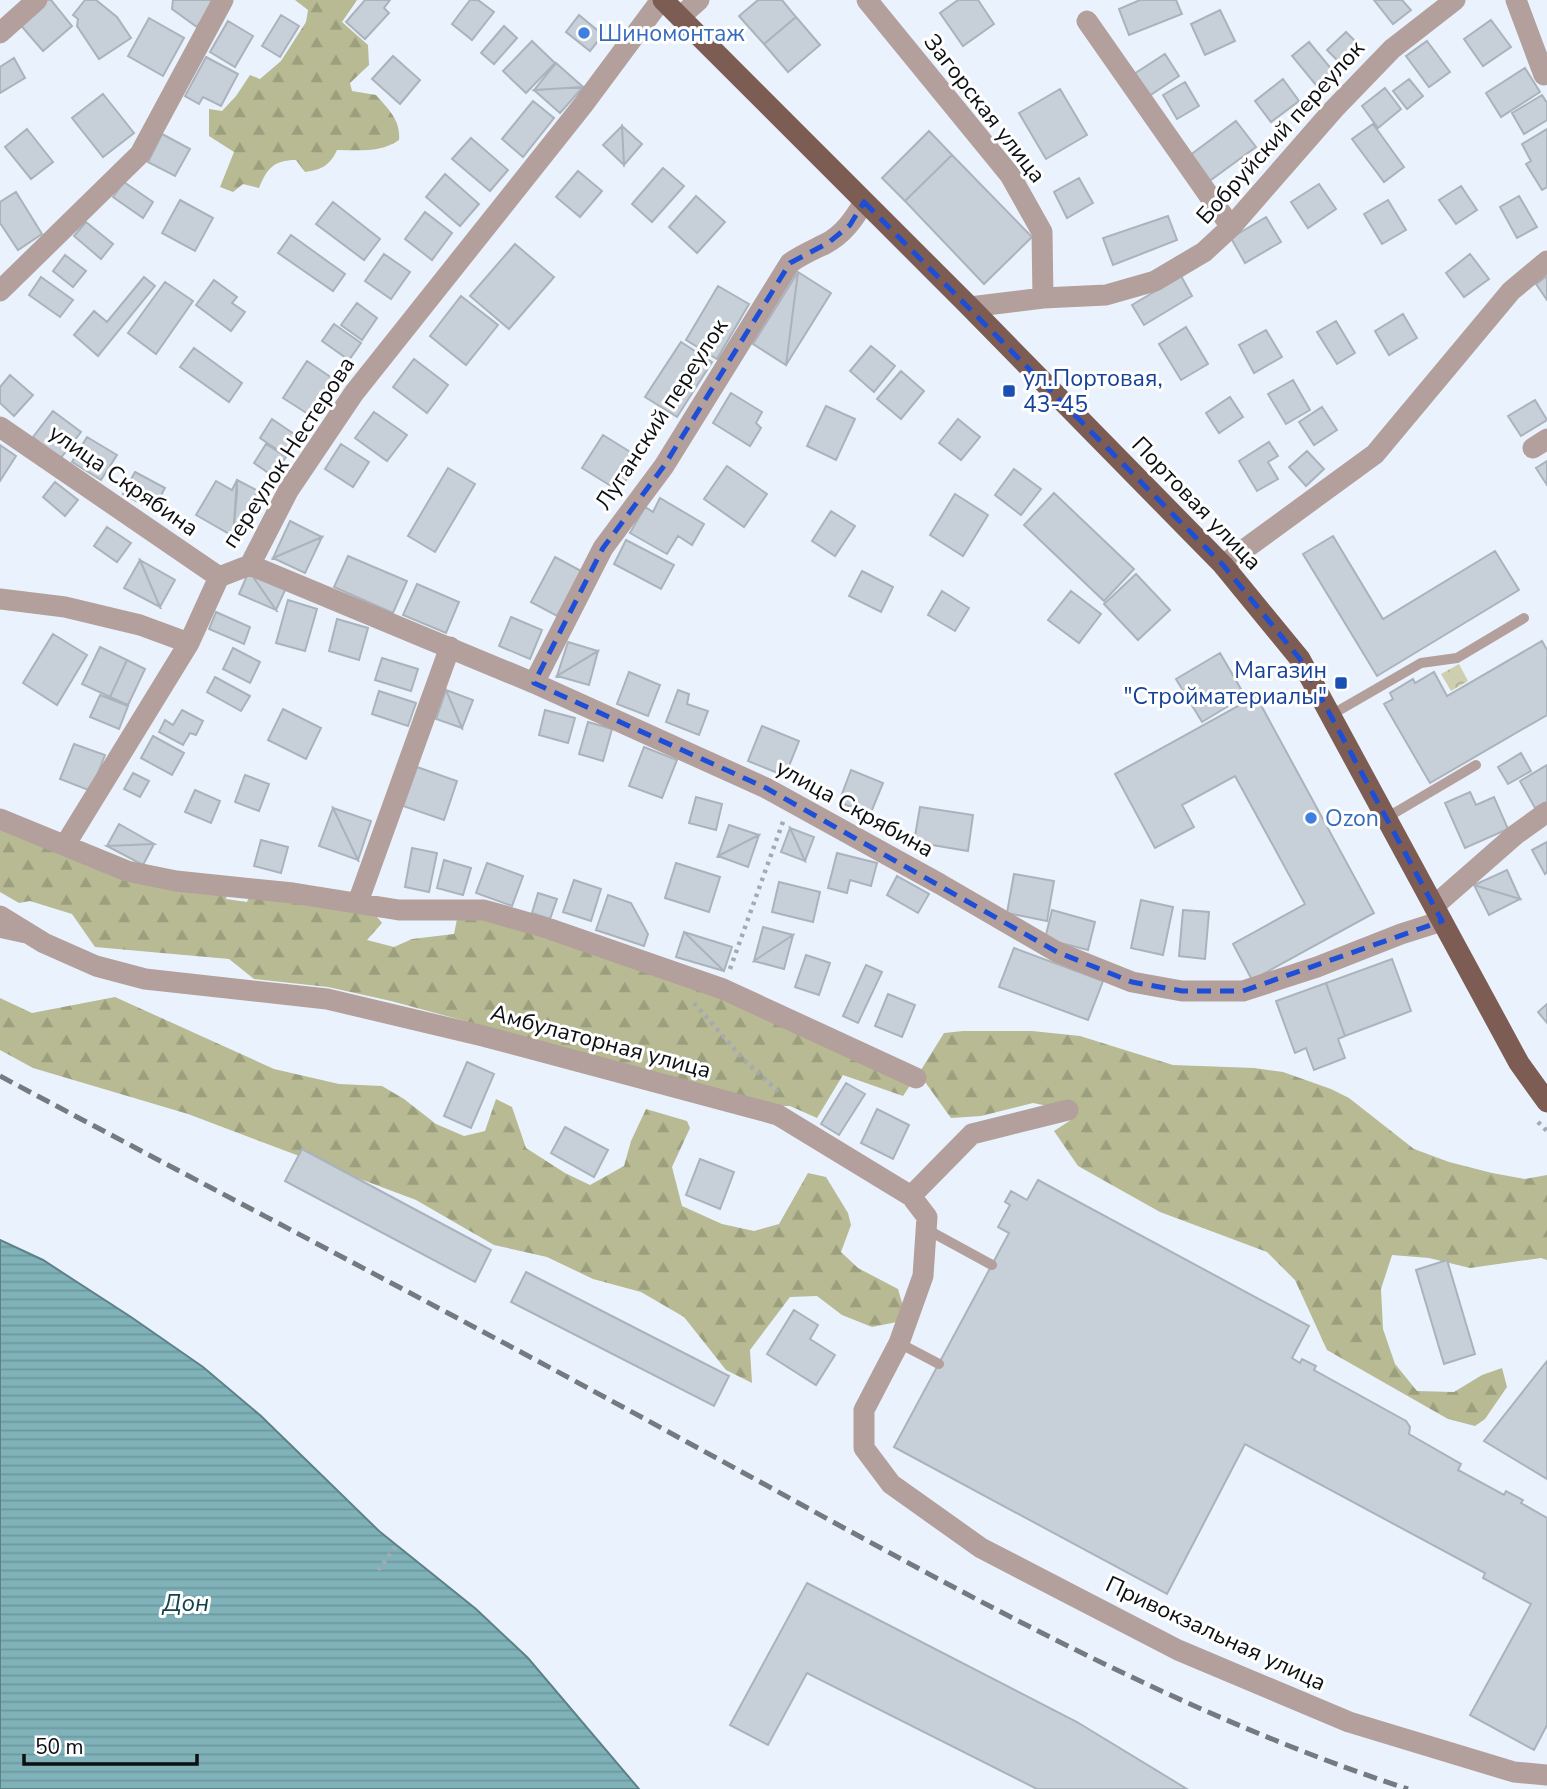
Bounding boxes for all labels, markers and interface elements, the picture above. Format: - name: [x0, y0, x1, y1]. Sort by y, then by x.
- place label: Шиномонтаж: [598, 18, 745, 49]
- marker: Шиномонтаж: [576, 25, 592, 41]
- street label: Загорская улица: [916, 27, 1053, 189]
- street label: Бобруйский переулок: [1189, 33, 1372, 231]
- street label: Луганский переулок: [588, 312, 735, 516]
- street label: переулок Нестерова: [215, 350, 362, 554]
- place label: ул.Портовая, 43-45: [1023, 363, 1163, 420]
- marker: ул.Портовая, 43-45: [1001, 383, 1017, 399]
- street label: улица Скрябина: [43, 417, 205, 544]
- street label: Портовая улица: [1125, 430, 1268, 577]
- place label: Магазин "Стройматериалы": [1124, 655, 1327, 712]
- marker: Магазин "Стройматериалы": [1333, 675, 1349, 691]
- street label: улица Скрябина: [770, 752, 939, 865]
- place label: Ozon: [1325, 803, 1379, 834]
- marker: Ozon: [1303, 810, 1319, 826]
- street label: Амбулаторная улица: [487, 997, 714, 1086]
- street label: Привокзальная улица: [1101, 1569, 1331, 1698]
- water label: Дон: [161, 1587, 209, 1619]
- scale bar: [24, 1722, 198, 1766]
- text: 50 m: [35, 1733, 84, 1761]

